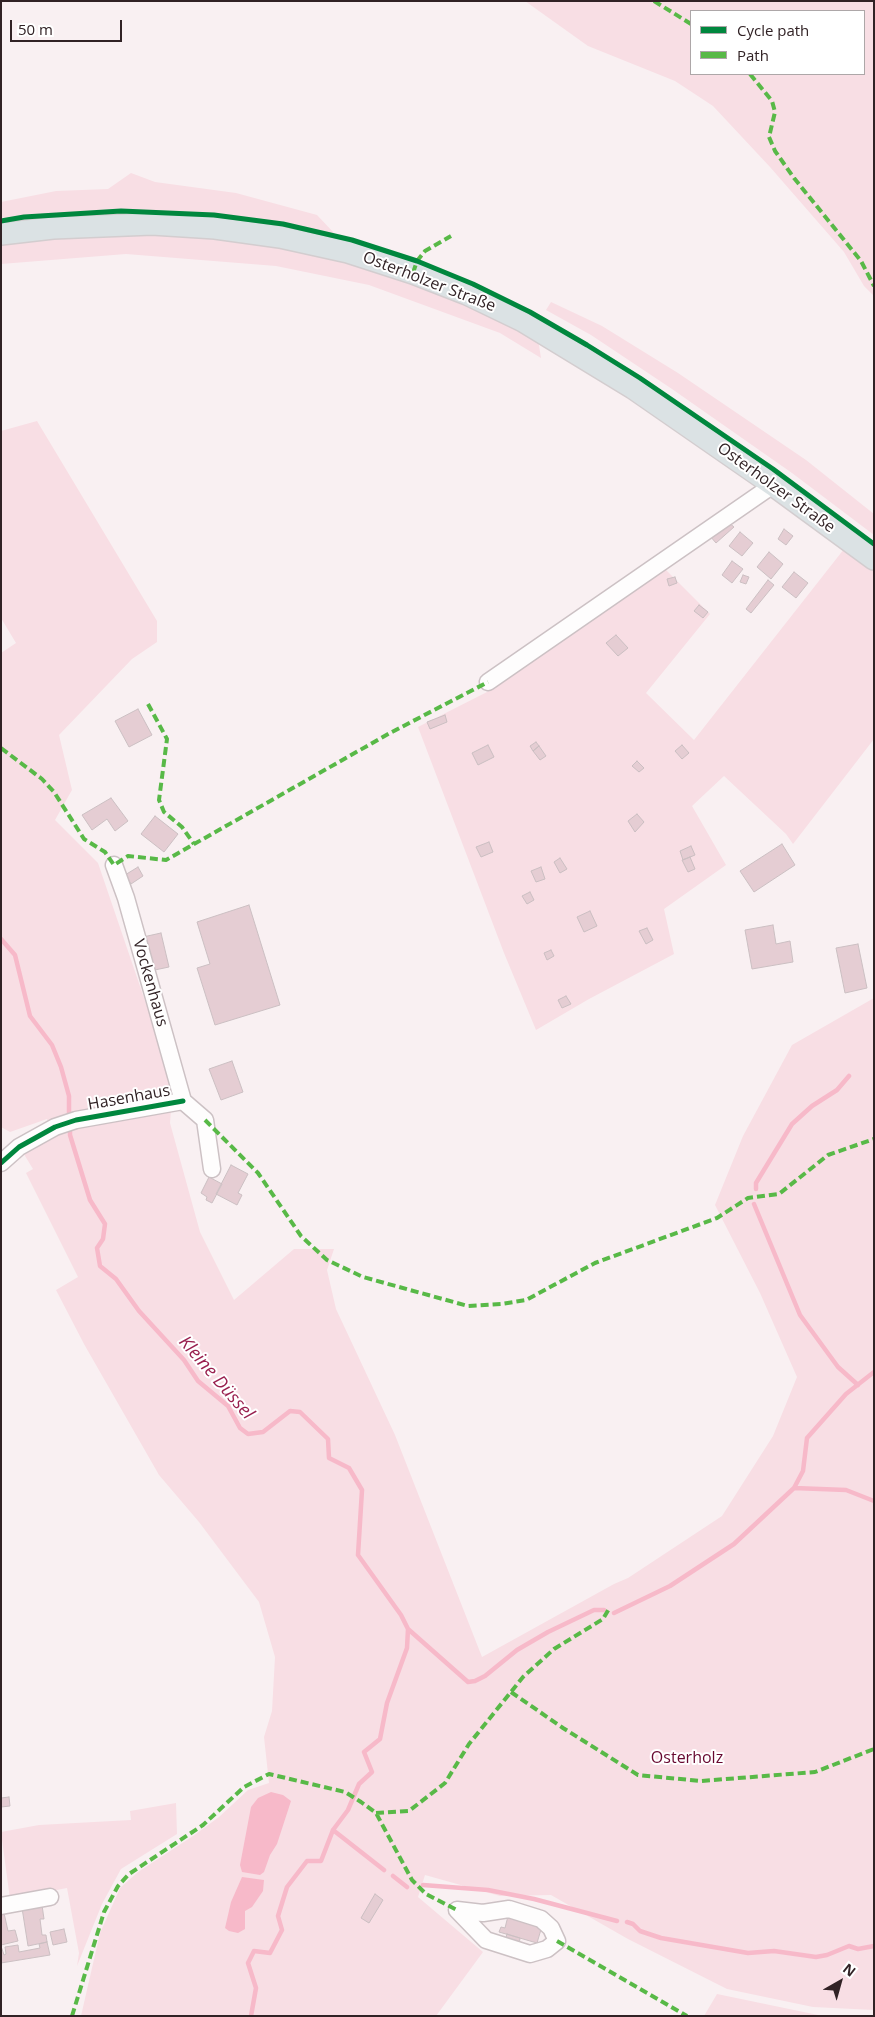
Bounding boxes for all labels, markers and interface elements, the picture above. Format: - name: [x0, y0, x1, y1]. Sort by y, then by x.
- scale bar: [12, 10, 125, 42]
- legend: [690, 10, 865, 75]
- text: 50 m: [18, 19, 53, 39]
- text: Cycle path: [737, 20, 809, 40]
- text: Path: [737, 45, 769, 65]
- street label: Osterholzer Straße: [360, 248, 498, 316]
- street label: Osterholzer Straße: [713, 439, 839, 537]
- street label: Vockenhaus: [128, 937, 172, 1029]
- street label: Hasenhaus: [86, 1081, 172, 1115]
- water label: Kleine Düssel: [174, 1332, 258, 1424]
- park label: Osterholz: [651, 1748, 723, 1768]
- north arrow: [815, 1957, 865, 2007]
- text: N: [839, 1959, 860, 1981]

